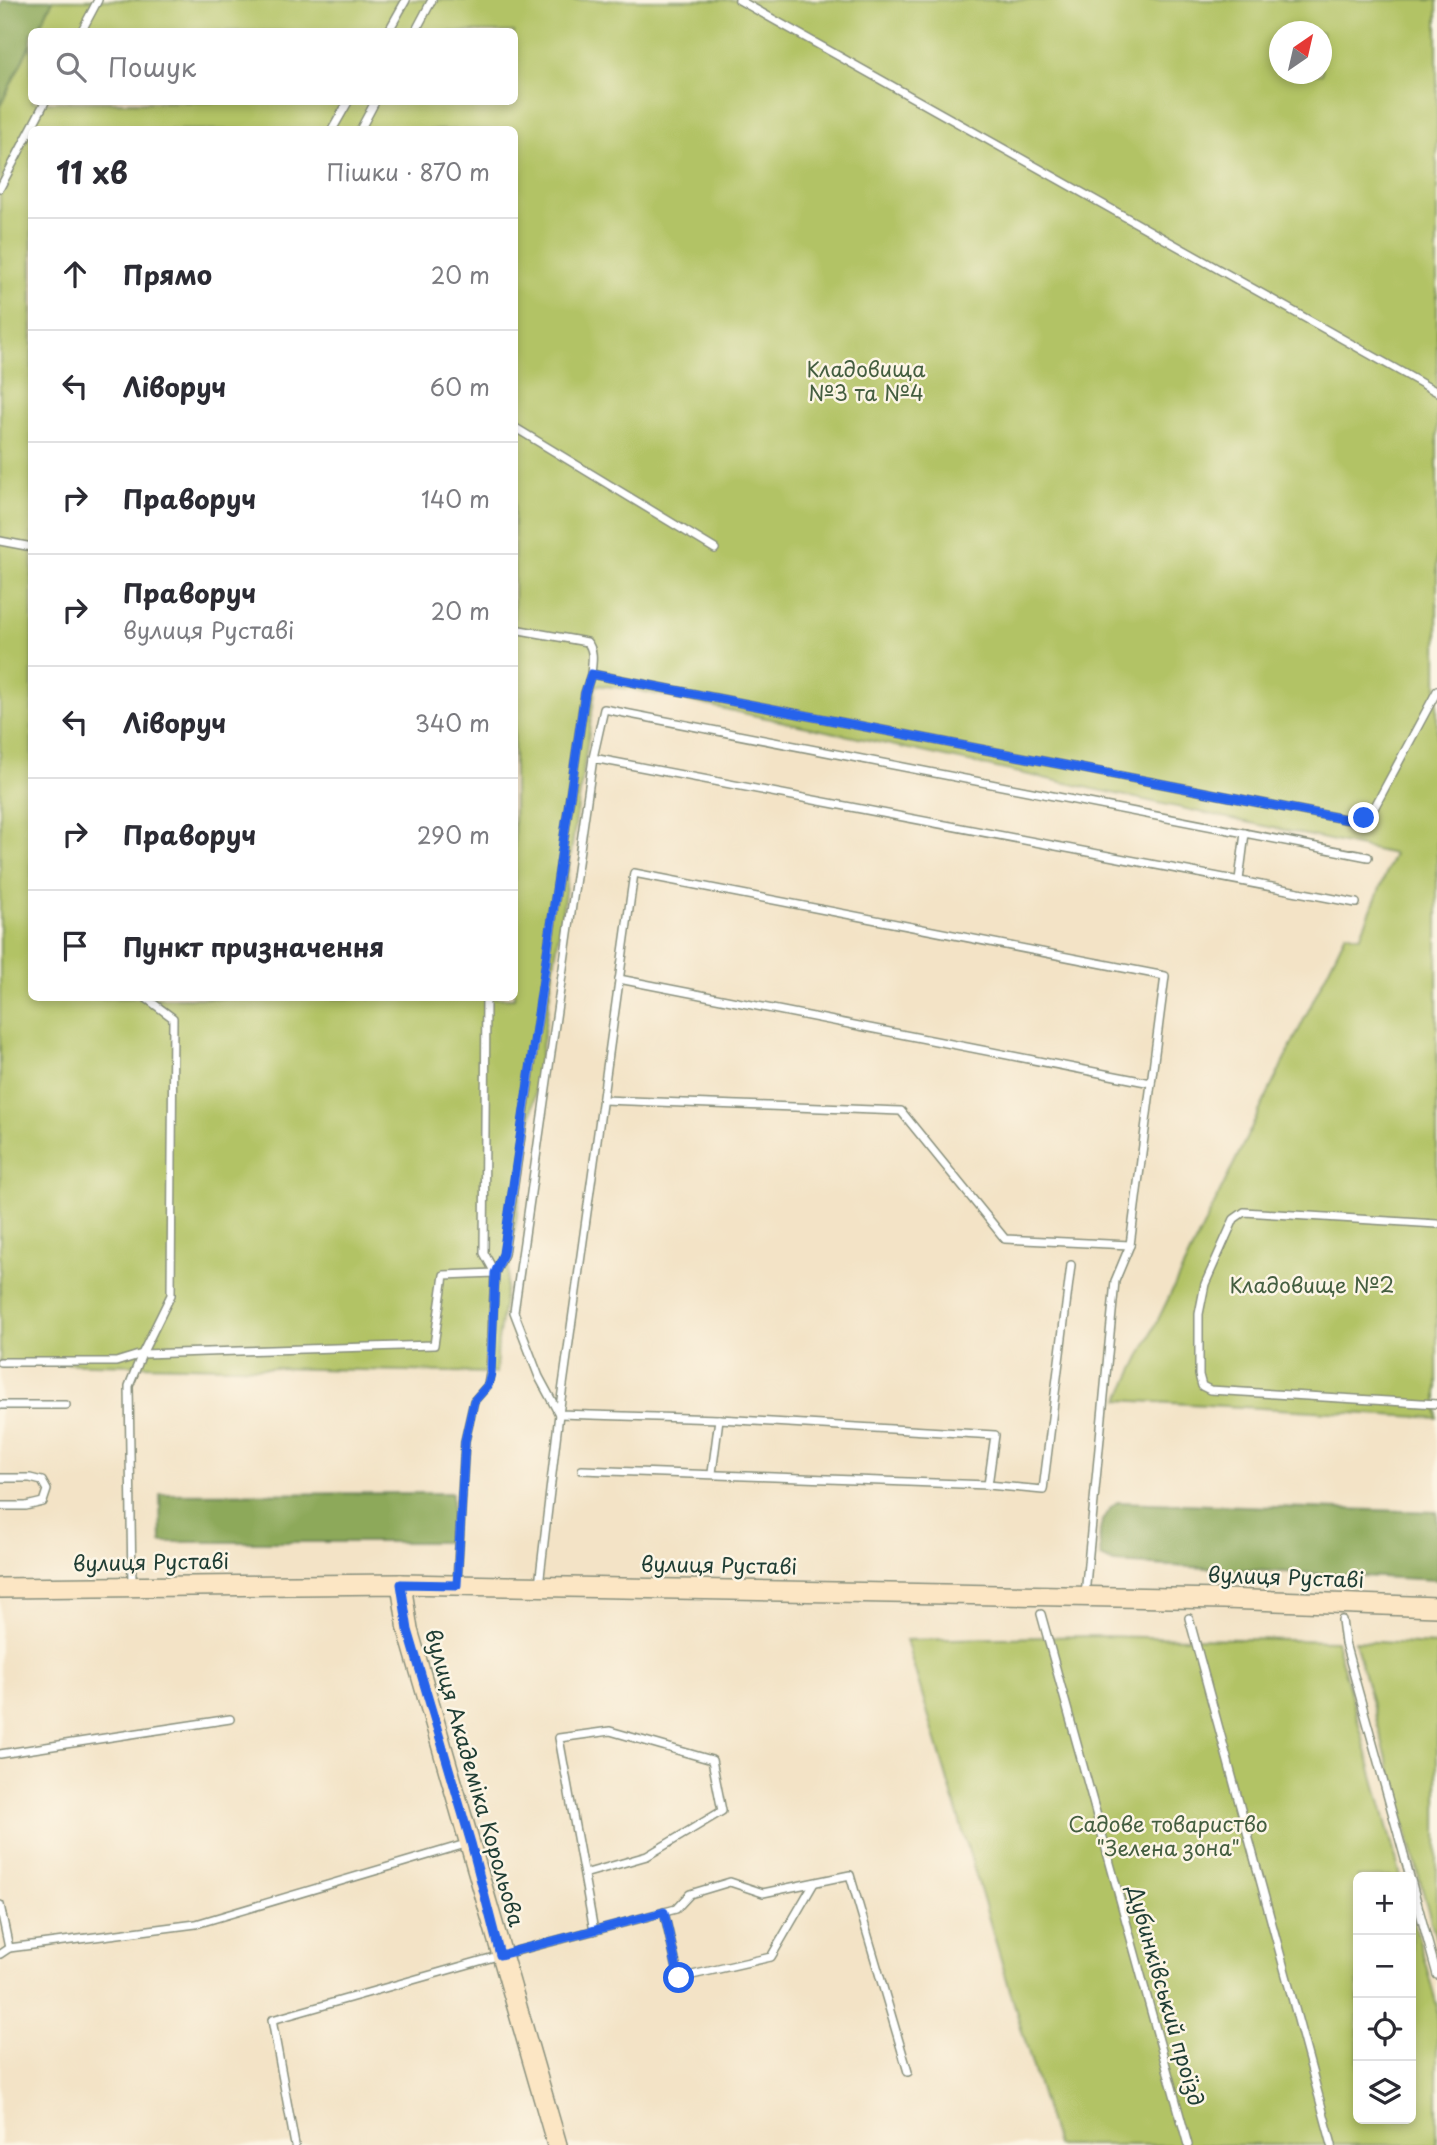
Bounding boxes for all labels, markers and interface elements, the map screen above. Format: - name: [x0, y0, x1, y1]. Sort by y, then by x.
- north arrow: [1269, 21, 1332, 84]
- search box: [28, 28, 518, 105]
- text: Пошук: [108, 47, 196, 86]
- icon: search: [52, 48, 90, 86]
- text: 11 хв: [56, 149, 128, 194]
- text: Пішки · 870 m: [326, 154, 490, 189]
- icon: ahead: [56, 255, 94, 293]
- text: Прямо: [123, 255, 212, 294]
- text: 20 m: [431, 257, 490, 292]
- park label: Кладовища №3 та №4: [807, 352, 926, 408]
- icon: left: [56, 367, 94, 405]
- text: Ліворуч: [123, 367, 226, 406]
- text: 60 m: [430, 369, 490, 404]
- icon: right: [56, 479, 94, 517]
- text: Праворуч: [123, 479, 256, 518]
- text: 140 m: [421, 481, 490, 516]
- text: Праворуч: [123, 573, 256, 612]
- icon: right: [56, 591, 94, 629]
- text: 20 m: [431, 593, 490, 628]
- text: вулиця Руставі: [123, 612, 294, 647]
- icon: left: [56, 703, 94, 741]
- text: Ліворуч: [123, 703, 226, 742]
- text: 340 m: [415, 705, 490, 740]
- route end: [1348, 802, 1379, 833]
- icon: right: [56, 815, 94, 853]
- text: Праворуч: [123, 815, 256, 854]
- text: 290 m: [417, 817, 490, 852]
- icon: arrive: [56, 927, 94, 965]
- text: Пункт призначення: [123, 927, 384, 966]
- park label: Кладовище №2: [1230, 1268, 1394, 1300]
- street label: вулиця Руставі: [72, 1544, 229, 1578]
- street label: вулиця Руставі: [641, 1547, 798, 1581]
- street label: вулиця Руставі: [1207, 1557, 1365, 1595]
- street label: вулиця Академіка Корольова: [418, 1625, 534, 1930]
- park label: Садове товариство "Зелена зона": [1068, 1807, 1268, 1863]
- map controls: [1353, 1872, 1416, 2124]
- button: +: [1353, 1872, 1416, 1935]
- street label: Дубинківський проїзд: [1120, 1881, 1214, 2109]
- button: −: [1353, 1935, 1416, 1998]
- route start: [663, 1962, 694, 1993]
- button: locate: [1353, 1998, 1416, 2061]
- button: layers: [1353, 2061, 1416, 2124]

